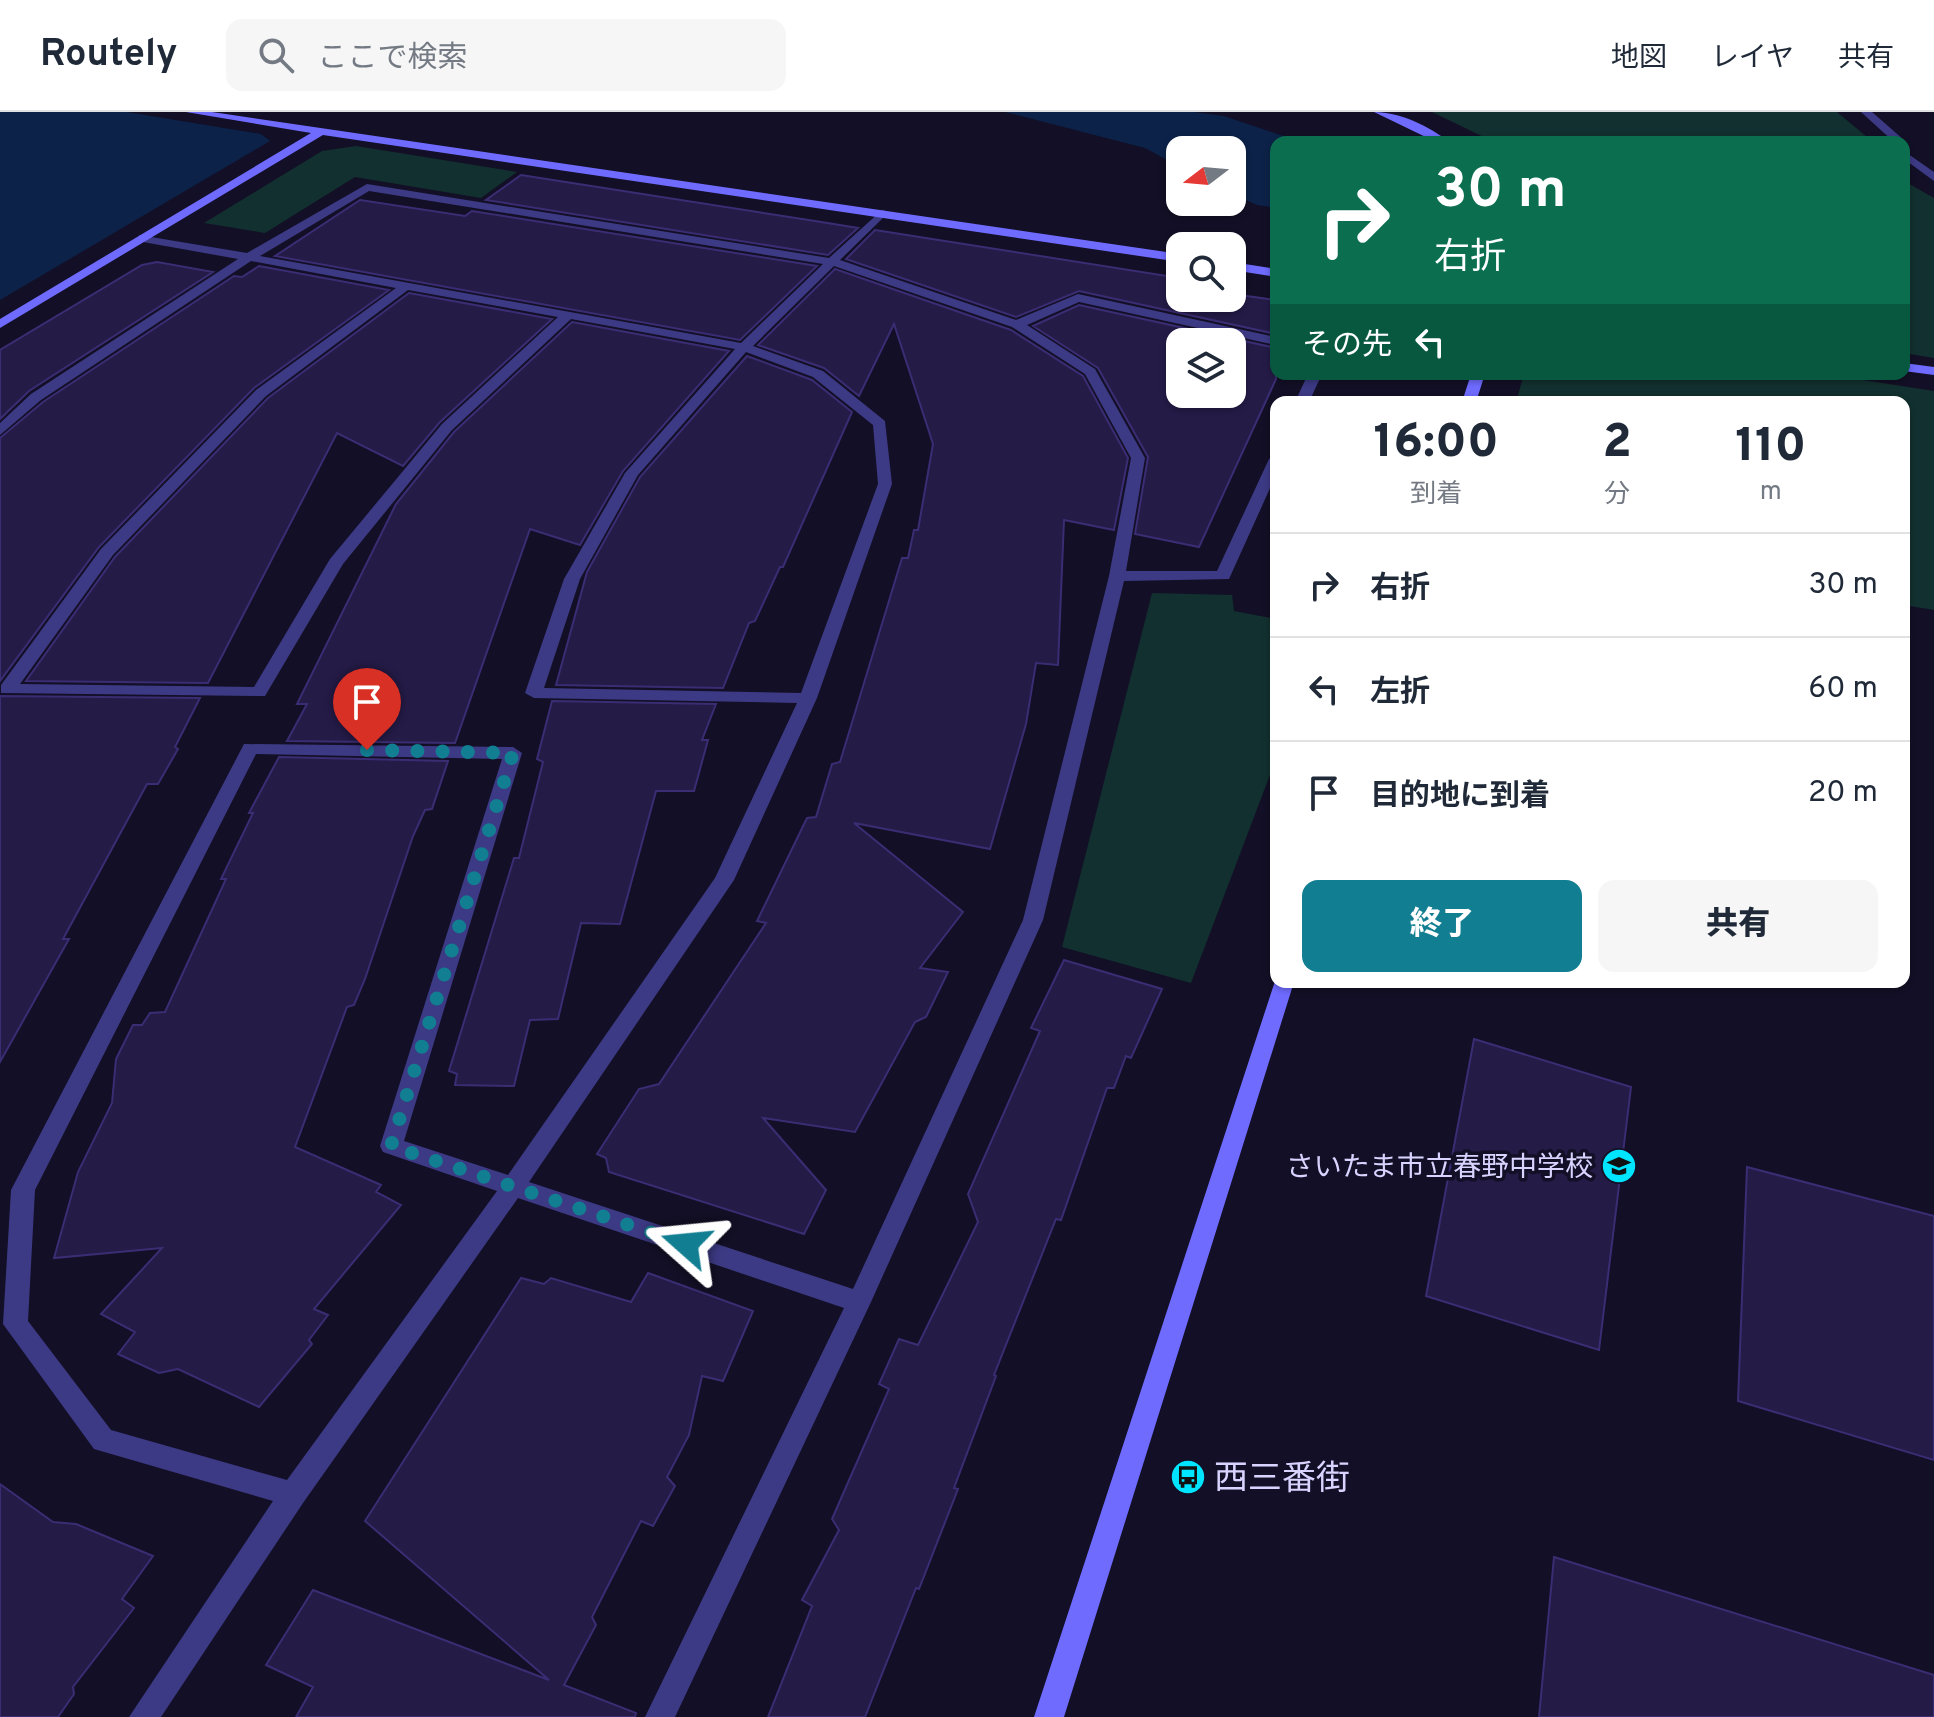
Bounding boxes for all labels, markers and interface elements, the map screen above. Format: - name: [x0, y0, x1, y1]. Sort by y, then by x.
- search box: [226, 19, 786, 91]
- text: Routely: [40, 31, 178, 80]
- icon: search: [254, 33, 298, 77]
- text: ここで検索: [318, 41, 468, 78]
- text: 地図: [1611, 41, 1667, 77]
- text: レイヤ: [1711, 41, 1794, 77]
- text: 共有: [1838, 41, 1894, 77]
- north arrow: [1166, 136, 1246, 216]
- map controls: [1166, 136, 1246, 408]
- text: 30 m: [1434, 157, 1567, 227]
- icon: right: [1302, 168, 1406, 272]
- button: search: [1166, 232, 1246, 312]
- text: 右折: [1434, 236, 1506, 282]
- icon: left: [1408, 320, 1452, 364]
- button: layers: [1166, 328, 1246, 408]
- text: その先: [1302, 328, 1392, 365]
- text: 16:00: [1374, 414, 1499, 474]
- text: 2: [1602, 414, 1632, 474]
- text: 110: [1735, 418, 1806, 478]
- text: m: [1760, 476, 1782, 509]
- text: 到着: [1410, 479, 1462, 512]
- text: 分: [1604, 479, 1630, 512]
- icon: right: [1302, 563, 1346, 607]
- text: 30 m: [1809, 567, 1878, 604]
- text: 右折: [1370, 571, 1430, 608]
- icon: left: [1302, 667, 1346, 711]
- pin: [333, 668, 401, 750]
- text: 60 m: [1808, 671, 1878, 708]
- text: 左折: [1370, 675, 1430, 712]
- icon: arrive: [345, 680, 389, 724]
- icon: arrive: [1302, 771, 1346, 815]
- text: 20 m: [1808, 775, 1878, 812]
- text: 目的地に到着: [1370, 779, 1550, 816]
- button: 終了: [1302, 880, 1582, 972]
- button: 共有: [1598, 880, 1878, 972]
- school or university icon: さいたま市立春野中学校: [1600, 1147, 1638, 1185]
- place label: さいたま市立春野中学校: [1286, 1151, 1593, 1187]
- position arrow: [644, 1202, 728, 1286]
- bus stop icon: 西三番街: [1169, 1458, 1207, 1496]
- place label: 西三番街: [1214, 1459, 1350, 1502]

